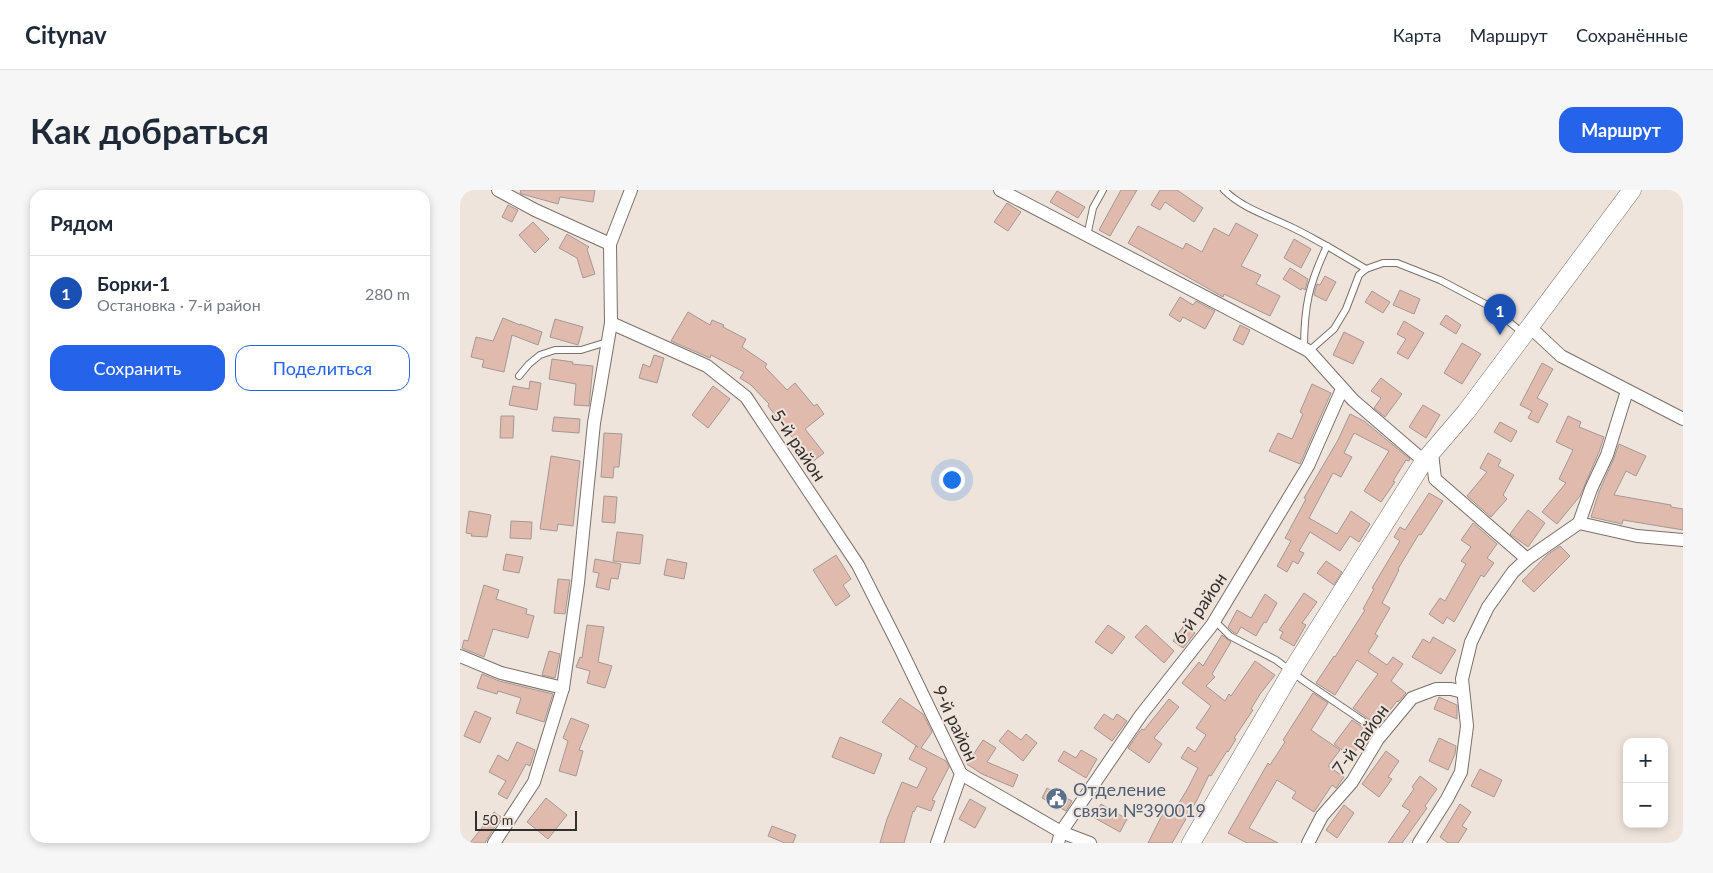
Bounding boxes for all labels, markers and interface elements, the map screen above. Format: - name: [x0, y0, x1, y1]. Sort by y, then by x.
- text: Citynav: [25, 20, 107, 49]
- text: Карта: [1393, 24, 1441, 46]
- text: Маршрут: [1469, 24, 1548, 46]
- text: Сохранённые: [1576, 24, 1688, 46]
- button: Маршрут: [1559, 107, 1683, 153]
- text: Как добраться: [30, 109, 269, 151]
- text: Рядом: [50, 210, 113, 235]
- text: Борки-1: [97, 272, 170, 295]
- text: 1: [61, 284, 71, 303]
- text: 280 m: [365, 284, 410, 303]
- pin: 1: [1484, 294, 1516, 335]
- text: Остановка · 7-й район: [97, 295, 261, 314]
- button: Сохранить: [50, 345, 225, 391]
- button: Поделиться: [235, 345, 410, 391]
- street label: 5-й район: [767, 405, 831, 485]
- your location: [939, 467, 965, 493]
- street label: 6-й район: [1167, 568, 1231, 648]
- street label: 9-й район: [929, 681, 983, 765]
- street label: 7-й район: [1327, 699, 1393, 779]
- map controls: [1623, 738, 1668, 828]
- button: +: [1623, 738, 1668, 783]
- place label: Отделение связи №390019: [1073, 778, 1206, 821]
- button: −: [1623, 783, 1668, 828]
- public building icon: Отделение связи №390019: [1045, 787, 1069, 811]
- scale bar: [475, 808, 578, 831]
- text: 50 m: [482, 811, 513, 828]

